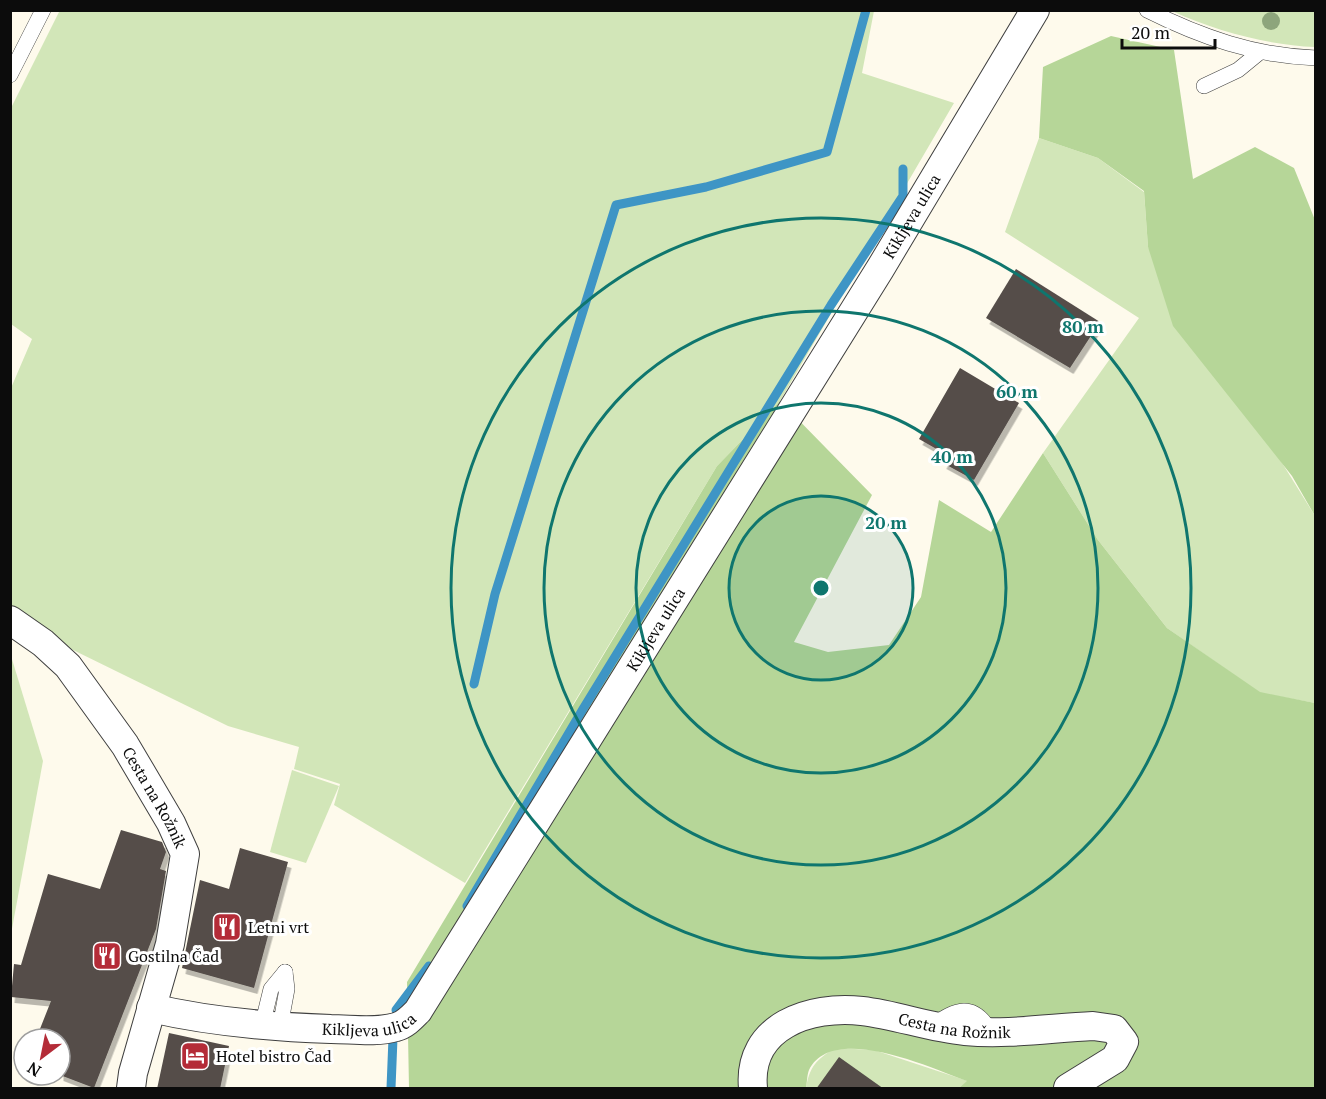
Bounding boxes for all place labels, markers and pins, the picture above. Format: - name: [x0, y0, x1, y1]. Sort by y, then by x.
- centre of rings: [811, 578, 831, 598]
- restaurant icon: Letni vrt: [211, 911, 243, 943]
- place label: Letni vrt: [248, 916, 309, 938]
- restaurant icon: Gostilna Čad: [91, 940, 123, 972]
- place label: Gostilna Čad: [128, 945, 219, 967]
- hotel icon: Hotel bistro Čad: [179, 1040, 211, 1072]
- place label: Hotel bistro Čad: [216, 1045, 332, 1067]

